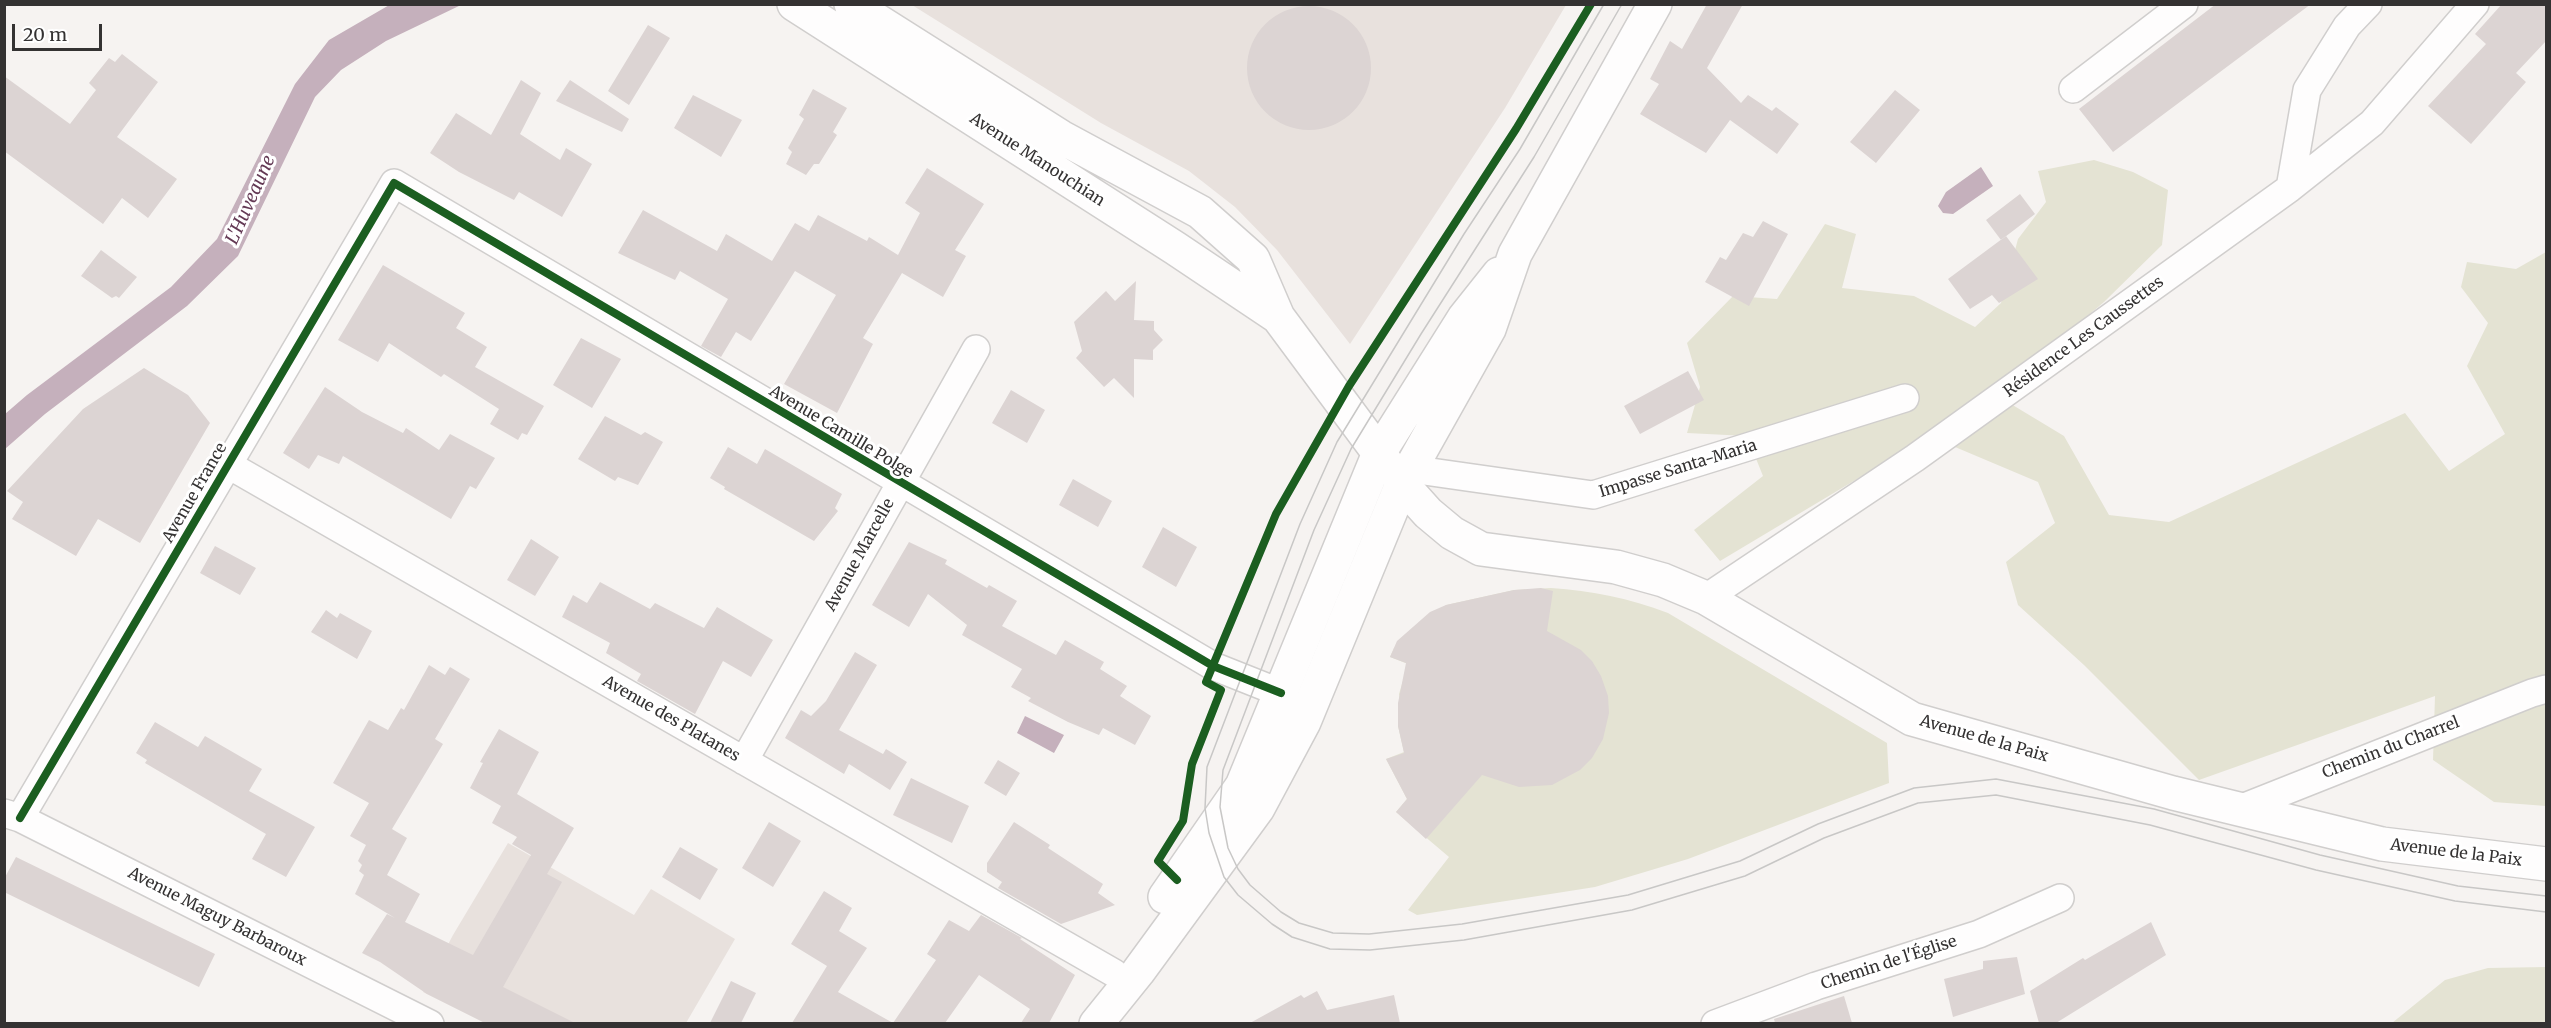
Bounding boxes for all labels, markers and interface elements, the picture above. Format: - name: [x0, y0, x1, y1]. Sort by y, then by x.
- scale bar: [15, 12, 105, 50]
- text: 20 m: [23, 23, 67, 46]
- street label: Avenue Manouchian: [966, 109, 1108, 211]
- water label: L'Huveaune: [222, 152, 280, 248]
- street label: Résidence Les Caussettes: [2000, 273, 2168, 401]
- street label: Avenue Camille Polge: [766, 382, 916, 482]
- street label: Impasse Santa-Maria: [1597, 436, 1759, 502]
- street label: Avenue France: [159, 440, 231, 546]
- street label: Avenue Marcelle: [821, 495, 899, 615]
- street label: Avenue des Platanes: [599, 672, 743, 766]
- street label: Avenue de la Paix: [1918, 712, 2050, 766]
- street label: Chemin du Charrel: [2320, 713, 2462, 783]
- street label: Avenue de la Paix: [2389, 835, 2523, 871]
- street label: Avenue Maguy Barbaroux: [125, 864, 309, 970]
- street label: Chemin de l'Église: [1819, 932, 1959, 994]

